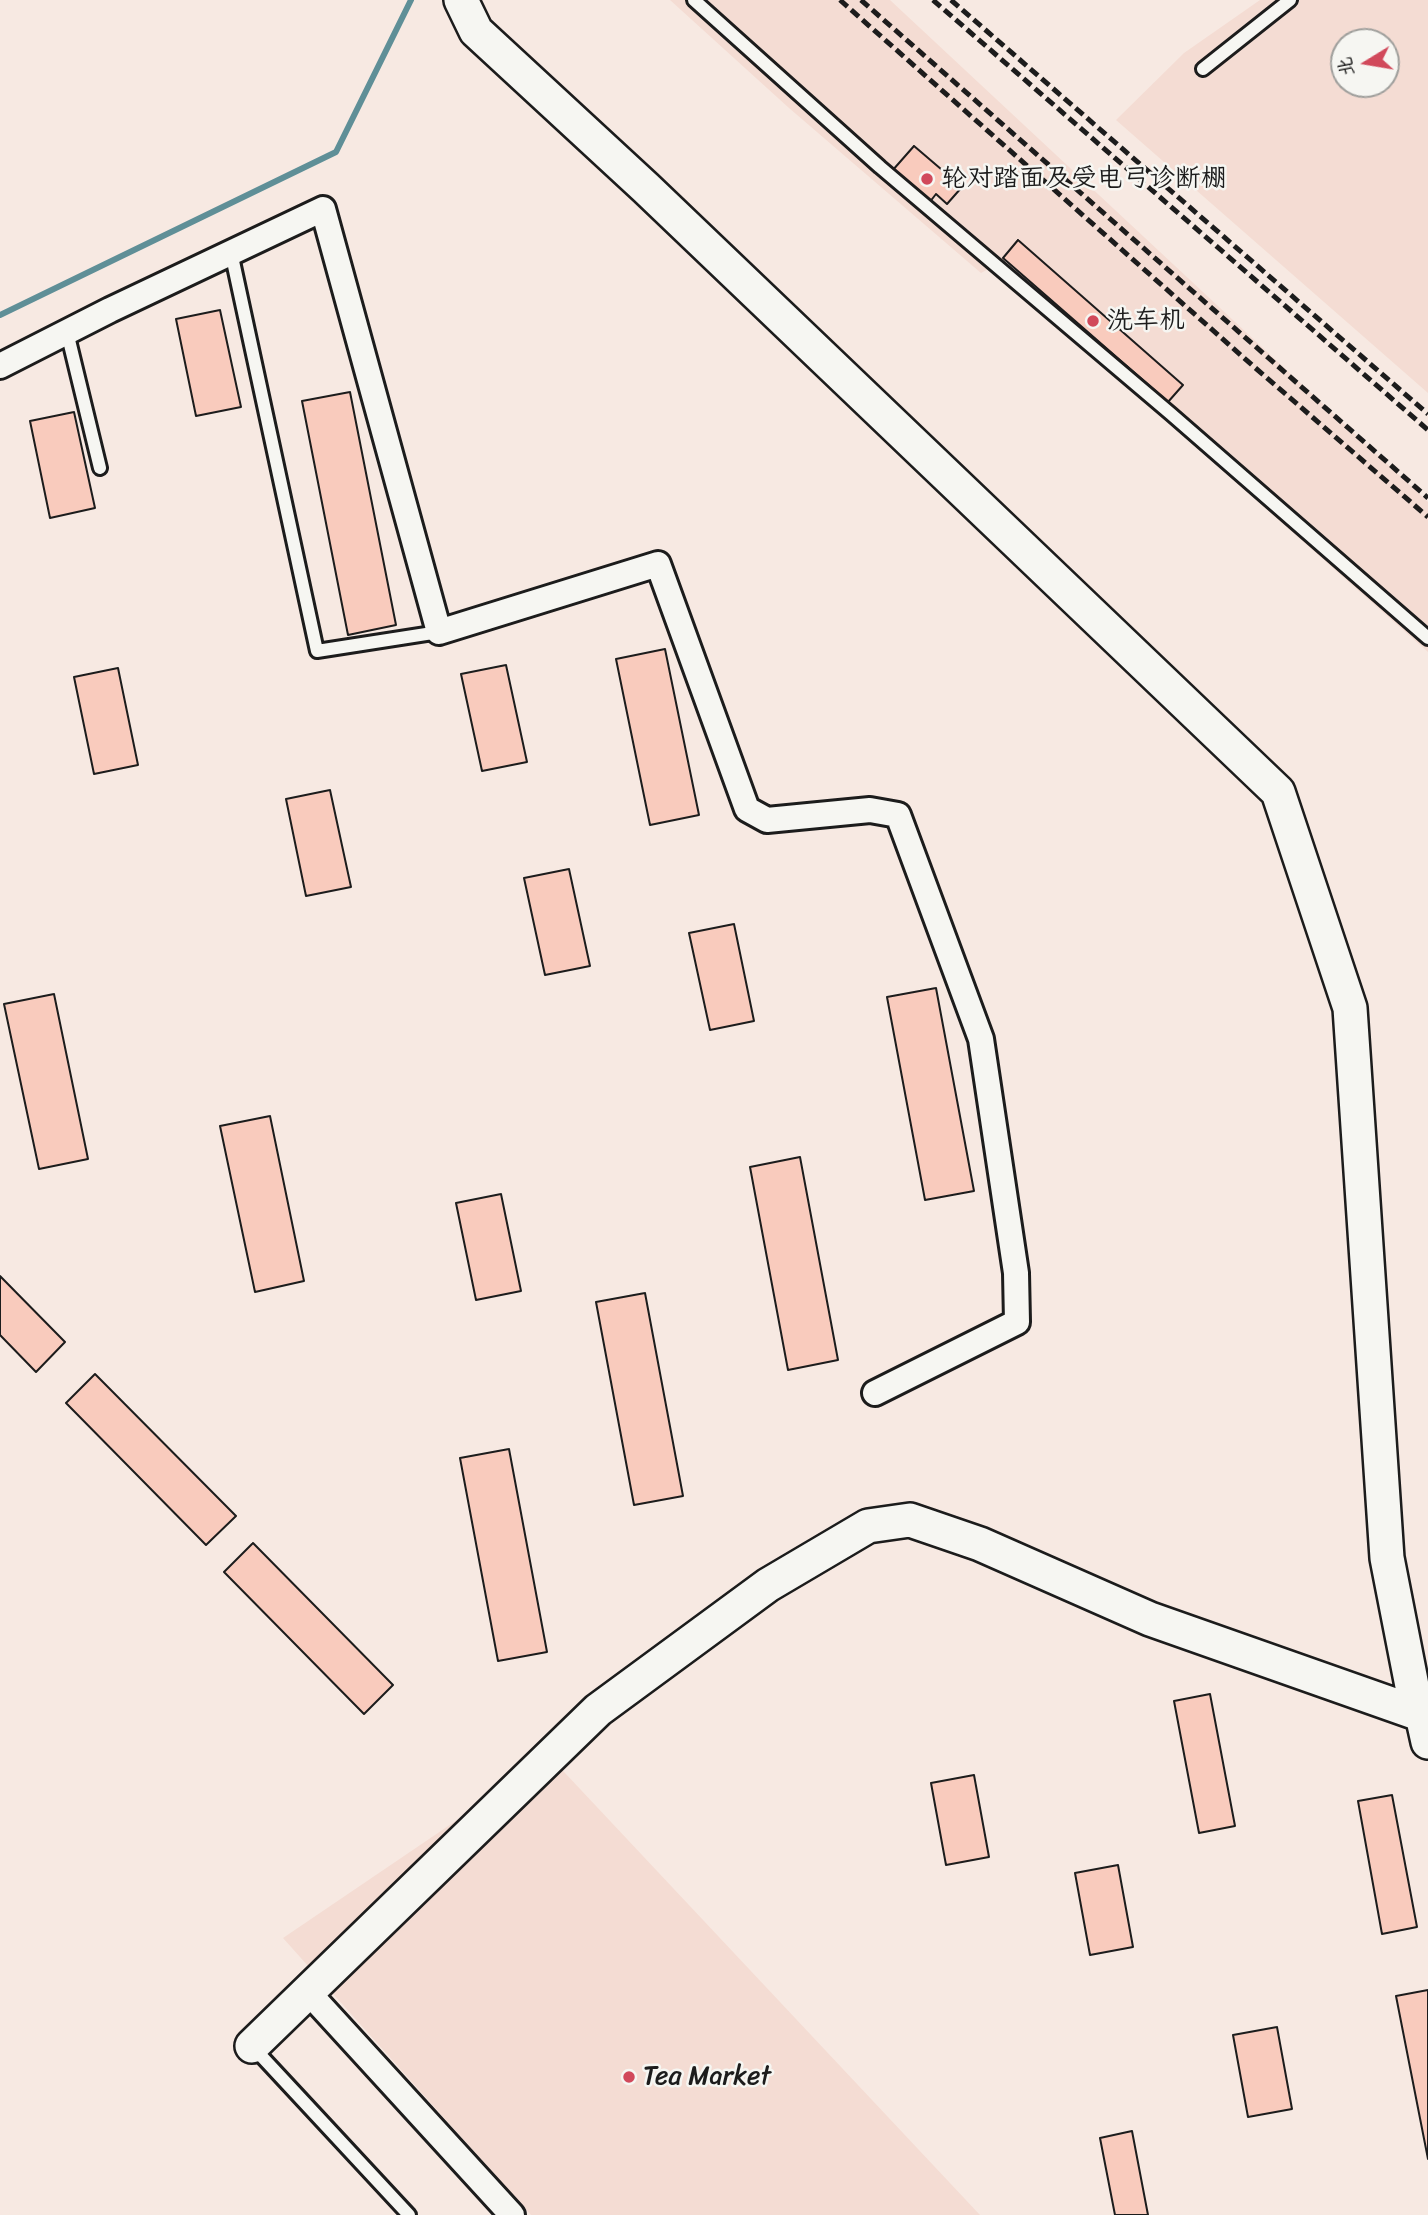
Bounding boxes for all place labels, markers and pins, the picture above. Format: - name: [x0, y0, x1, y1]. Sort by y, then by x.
- place label: 轮对踏面及受电弓诊断棚: [941, 163, 1227, 195]
- marker: 轮对踏面及受电弓诊断棚: [919, 171, 935, 187]
- place label: 洗车机: [1107, 305, 1185, 337]
- marker: 洗车机: [1085, 313, 1101, 329]
- place label: Tea Market: [643, 2061, 771, 2093]
- marker: Tea Market: [621, 2069, 637, 2085]

